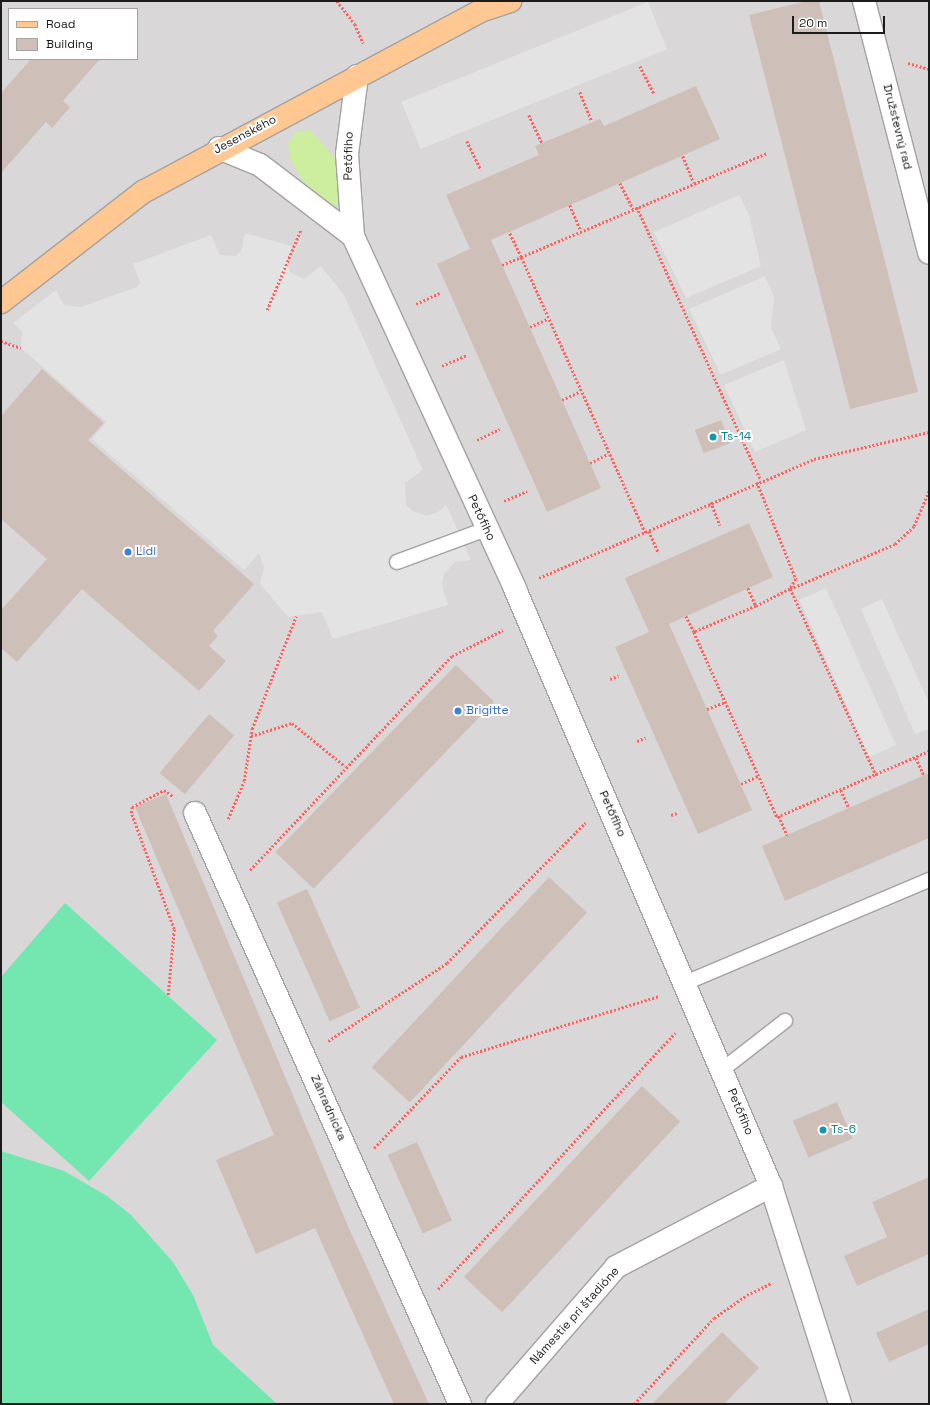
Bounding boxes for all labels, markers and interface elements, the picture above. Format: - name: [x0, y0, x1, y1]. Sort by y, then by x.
- legend: [8, 8, 138, 60]
- scale bar: [794, 8, 887, 34]
- text: 20 m: [799, 15, 827, 31]
- text: Road: [46, 16, 75, 32]
- text: Building: [46, 36, 93, 52]
- street label: Družstevný rad: [879, 83, 915, 171]
- street label: Jesenského: [211, 112, 279, 158]
- street label: Petőfiho: [341, 131, 357, 181]
- place label: Ts-14: [721, 430, 751, 444]
- marker: Ts-14: [708, 432, 718, 442]
- street label: Petőfiho: [464, 493, 498, 543]
- place label: Lidl: [136, 545, 156, 559]
- marker: Lidl: [123, 547, 133, 557]
- place label: Brigitte: [466, 704, 509, 718]
- marker: Brigitte: [453, 706, 463, 716]
- street label: Petőfiho: [595, 789, 629, 839]
- street label: Záhradnícka: [307, 1073, 349, 1143]
- street label: Petőfiho: [724, 1087, 756, 1137]
- place label: Ts-6: [831, 1123, 856, 1137]
- marker: Ts-6: [818, 1125, 828, 1135]
- street label: Námestie pri štadióne: [527, 1264, 623, 1368]

